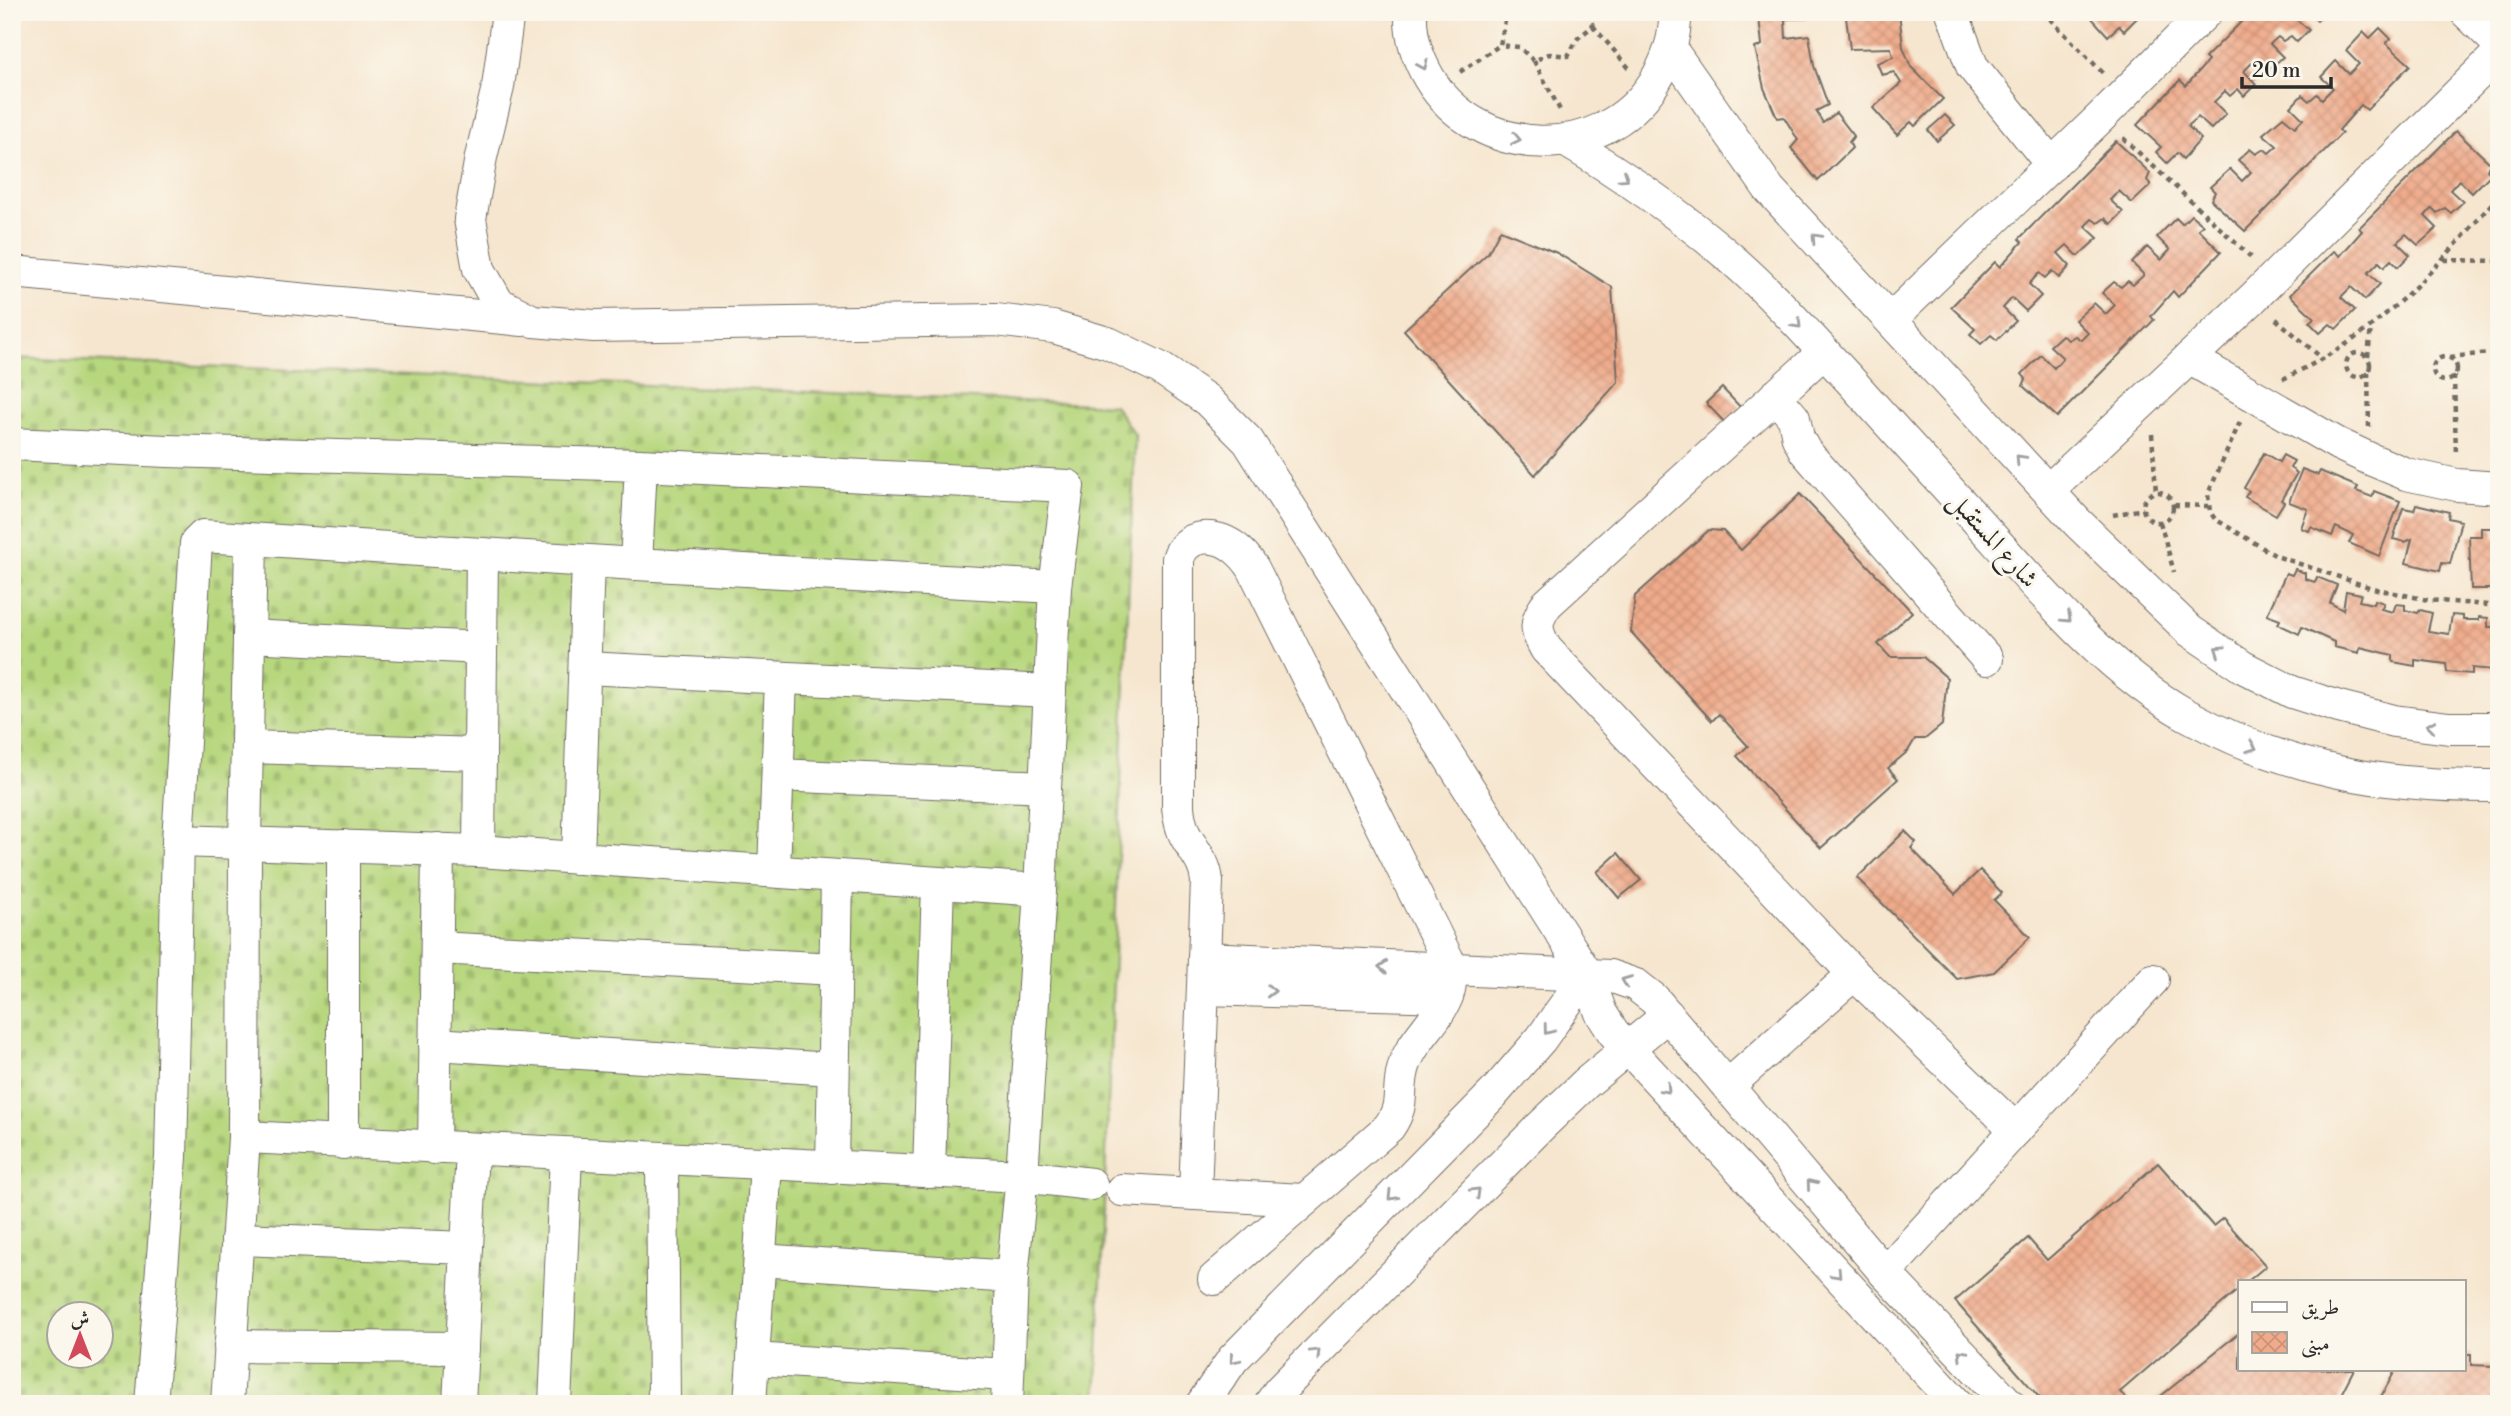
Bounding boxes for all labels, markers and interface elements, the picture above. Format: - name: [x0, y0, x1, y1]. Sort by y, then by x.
- scale bar: [2242, 46, 2331, 90]
- one-way arrow: [1415, 58, 1429, 71]
- text: 20 m: [2252, 58, 2301, 84]
- one-way arrow: [1510, 131, 1522, 146]
- one-way arrow: [1616, 169, 1629, 181]
- one-way arrow: [1811, 233, 1824, 246]
- one-way arrow: [1789, 316, 1802, 329]
- one-way arrow: [2016, 454, 2029, 467]
- street label: شارع المستقبل: [1938, 485, 2045, 598]
- one-way arrow: [2059, 610, 2072, 622]
- one-way arrow: [2214, 646, 2227, 658]
- one-way arrow: [2425, 718, 2437, 733]
- one-way arrow: [2246, 738, 2258, 752]
- one-way arrow: [1377, 960, 1388, 975]
- one-way arrow: [1620, 976, 1632, 990]
- one-way arrow: [1266, 983, 1277, 998]
- one-way arrow: [1543, 1022, 1556, 1035]
- one-way arrow: [1658, 1081, 1671, 1094]
- one-way arrow: [1807, 1180, 1819, 1193]
- one-way arrow: [1388, 1188, 1401, 1201]
- one-way arrow: [1468, 1188, 1480, 1200]
- one-way arrow: [1829, 1266, 1841, 1279]
- legend: [2238, 1280, 2466, 1370]
- text: طريق: [2301, 1295, 2339, 1321]
- north arrow: [46, 1300, 116, 1370]
- text: ش: [71, 1307, 89, 1331]
- text: مبنى: [2301, 1331, 2330, 1358]
- one-way arrow: [1308, 1349, 1321, 1362]
- one-way arrow: [1958, 1349, 1970, 1362]
- one-way arrow: [1230, 1351, 1242, 1364]

